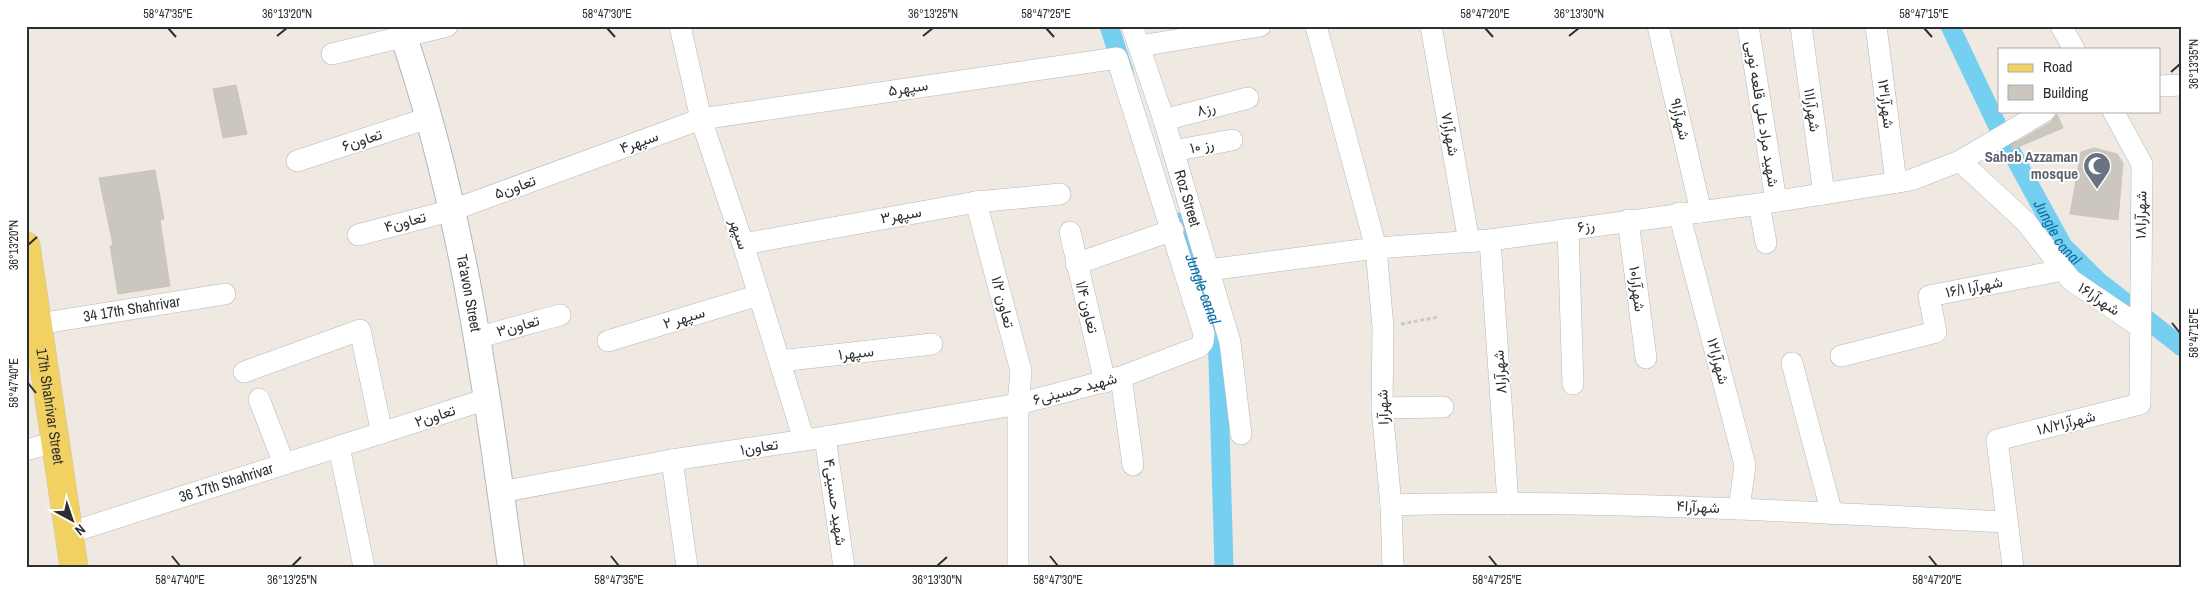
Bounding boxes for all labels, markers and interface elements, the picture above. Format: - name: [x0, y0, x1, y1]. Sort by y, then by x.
- text: 58°47'35"E: [143, 6, 193, 22]
- text: 36°13'20"N: [262, 6, 312, 22]
- text: 58°47'30"E: [582, 6, 632, 22]
- text: 36°13'25"N: [908, 6, 958, 22]
- text: 58°47'25"E: [1021, 6, 1071, 22]
- text: 58°47'20"E: [1460, 6, 1510, 22]
- text: 36°13'30"N: [1554, 6, 1604, 22]
- text: 58°47'15"E: [1899, 6, 1949, 22]
- street label: شهید مراد علی قلعه نویی: [1741, 39, 1784, 189]
- text: 36°13'35"N: [2186, 39, 2202, 89]
- legend: [1998, 48, 2160, 112]
- text: Road: [2043, 56, 2072, 77]
- street label: سپهر۵: [886, 74, 930, 101]
- street label: شهرآرا۱۳: [1873, 78, 1900, 130]
- text: Building: [2043, 82, 2088, 103]
- street label: شهرآرا۱۱: [1799, 87, 1826, 133]
- street label: رز۸: [1194, 96, 1218, 121]
- street label: شهرآرا۹: [1665, 96, 1696, 142]
- street label: شهرآرا۷: [1436, 110, 1465, 158]
- street label: تعاون۶: [339, 123, 385, 156]
- street label: سپهر۴: [616, 125, 661, 158]
- street label: رز ۱۰: [1188, 133, 1216, 158]
- place label: Saheb Azzaman mosque: [1985, 146, 2078, 184]
- mosque icon: Saheb Azzaman mosque: [2082, 151, 2112, 190]
- street label: Roz Street: [1169, 167, 1206, 230]
- street label: تعاون۵: [491, 169, 539, 204]
- street label: شهرآرا۱۸: [2130, 190, 2151, 239]
- water label: Jungle canal: [2028, 195, 2087, 270]
- street label: سپهر۳: [879, 201, 923, 228]
- street label: تعاون۴: [382, 206, 428, 237]
- street label: رز۶: [1576, 214, 1596, 237]
- street label: سپهر: [724, 215, 754, 252]
- text: 36°13'20"N: [6, 220, 22, 270]
- water label: Jungle canal: [1180, 249, 1227, 328]
- street label: Ta'avon Street: [452, 252, 487, 334]
- street label: شهرآرا۱۰: [1624, 265, 1651, 313]
- street label: شهرآرا ۱۶/۱: [1943, 271, 2005, 302]
- street label: تعاون ۱/۲: [986, 274, 1021, 331]
- street label: شهرآرا۱۶: [2074, 277, 2125, 320]
- street label: تعاون ۱/۴: [1071, 278, 1104, 336]
- street label: 34 17th Shahrivar: [82, 290, 182, 327]
- street label: سپهر ۲: [660, 301, 707, 334]
- text: 58°47'15"E: [2186, 308, 2202, 358]
- street label: تعاون۳: [494, 309, 542, 342]
- street label: شهرآرا۱۲: [1702, 335, 1735, 387]
- street label: سپهر۱: [837, 340, 875, 365]
- street label: 17th Shahrivar Street: [31, 347, 70, 466]
- street label: شهرآرا۸: [1487, 349, 1512, 395]
- text: 58°47'40"E: [6, 358, 22, 408]
- street label: شهید حسینی۶: [1030, 367, 1119, 410]
- street label: شهرآرا: [1371, 389, 1394, 425]
- street label: تعاون۲: [412, 399, 458, 432]
- street label: شهرآرا۱۸/۲: [2034, 405, 2097, 440]
- street label: تعاون۱: [738, 433, 780, 460]
- street label: 36 17th Shahrivar: [176, 457, 276, 507]
- street label: شهید حسینی۴: [819, 457, 852, 547]
- street label: شهرآرا۴: [1676, 495, 1721, 518]
- north arrow: [48, 496, 98, 546]
- text: N: [71, 520, 89, 540]
- text: 58°47'40"E: [155, 572, 205, 588]
- text: 36°13'25"N: [267, 572, 317, 588]
- text: 58°47'35"E: [594, 572, 644, 588]
- text: 36°13'30"N: [912, 572, 962, 588]
- text: 58°47'30"E: [1033, 572, 1083, 588]
- text: 58°47'25"E: [1472, 572, 1522, 588]
- text: 58°47'20"E: [1912, 572, 1962, 588]

